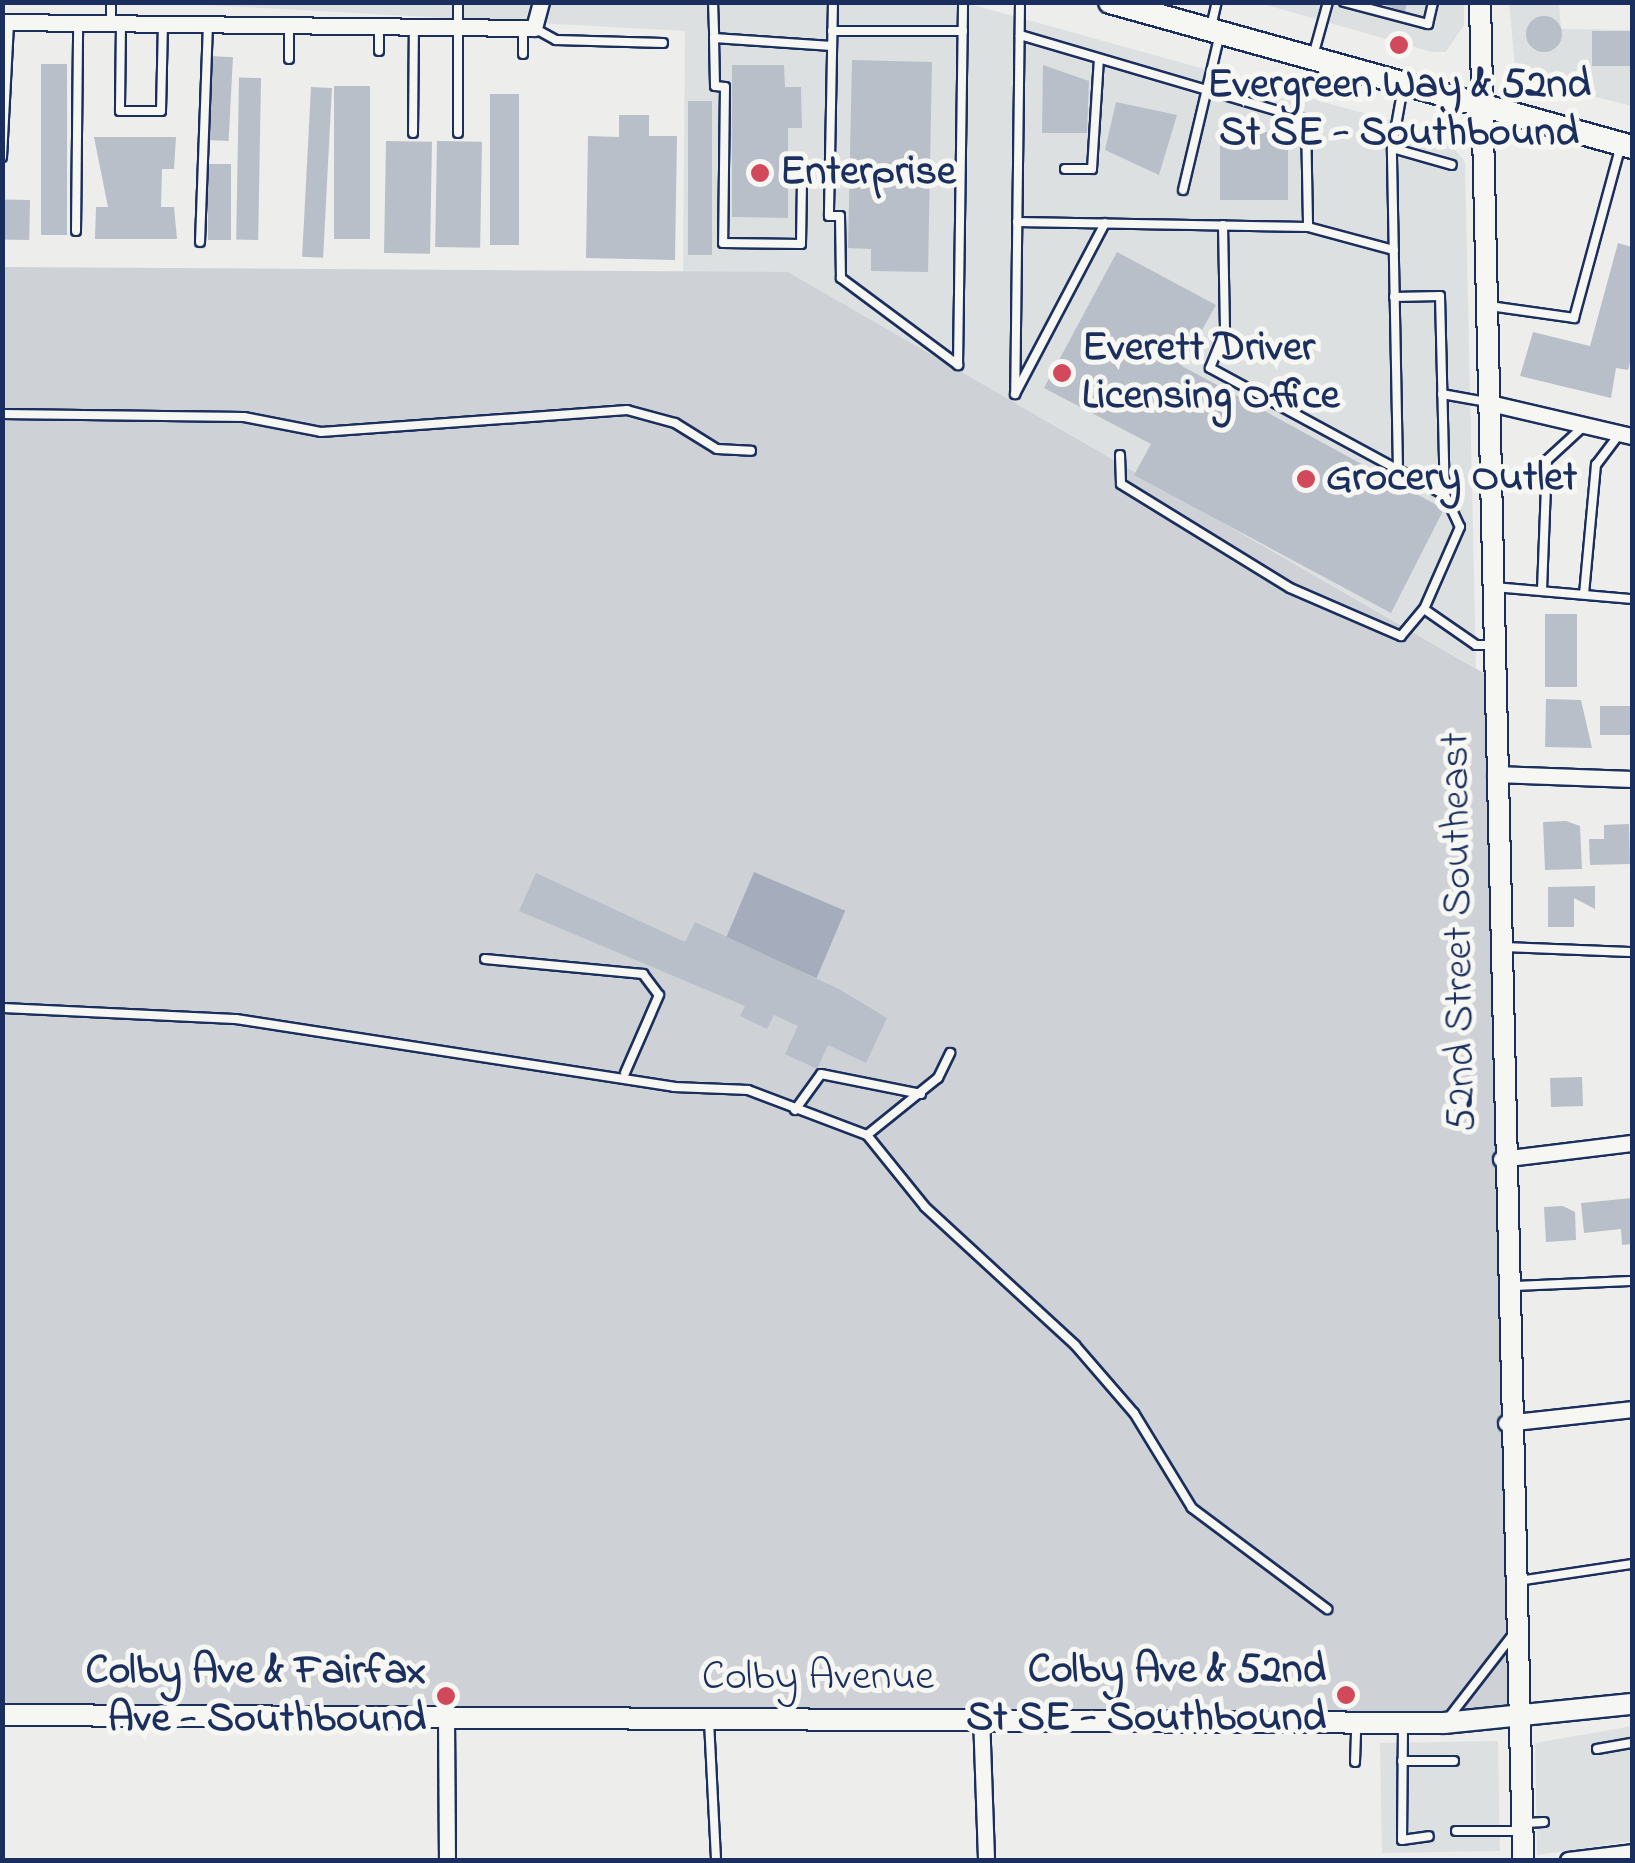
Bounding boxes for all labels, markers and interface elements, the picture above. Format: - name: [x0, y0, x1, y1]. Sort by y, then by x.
- marker: Evergreen Way & 52nd St SE - Southbound: [1388, 34, 1410, 56]
- place label: Evergreen Way & 52nd St SE - Southbound: [1207, 61, 1591, 160]
- place label: Enterprise: [780, 148, 956, 198]
- marker: Enterprise: [749, 162, 771, 184]
- place label: Everett Driver Licensing Office: [1082, 324, 1340, 422]
- marker: Everett Driver Licensing Office: [1051, 362, 1073, 384]
- place label: Grocery Outlet: [1326, 454, 1577, 504]
- marker: Grocery Outlet: [1295, 468, 1317, 490]
- street label: 52nd Street Southeast: [1431, 732, 1489, 1132]
- place label: Colby Ave & 52nd St SE - Southbound: [966, 1646, 1326, 1744]
- place label: Colby Ave & Fairfax Ave - Southbound: [85, 1647, 426, 1745]
- street label: Colby Avenue: [702, 1653, 934, 1703]
- marker: Colby Ave & 52nd St SE - Southbound: [1335, 1684, 1357, 1706]
- marker: Colby Ave & Fairfax Ave - Southbound: [435, 1685, 457, 1707]

